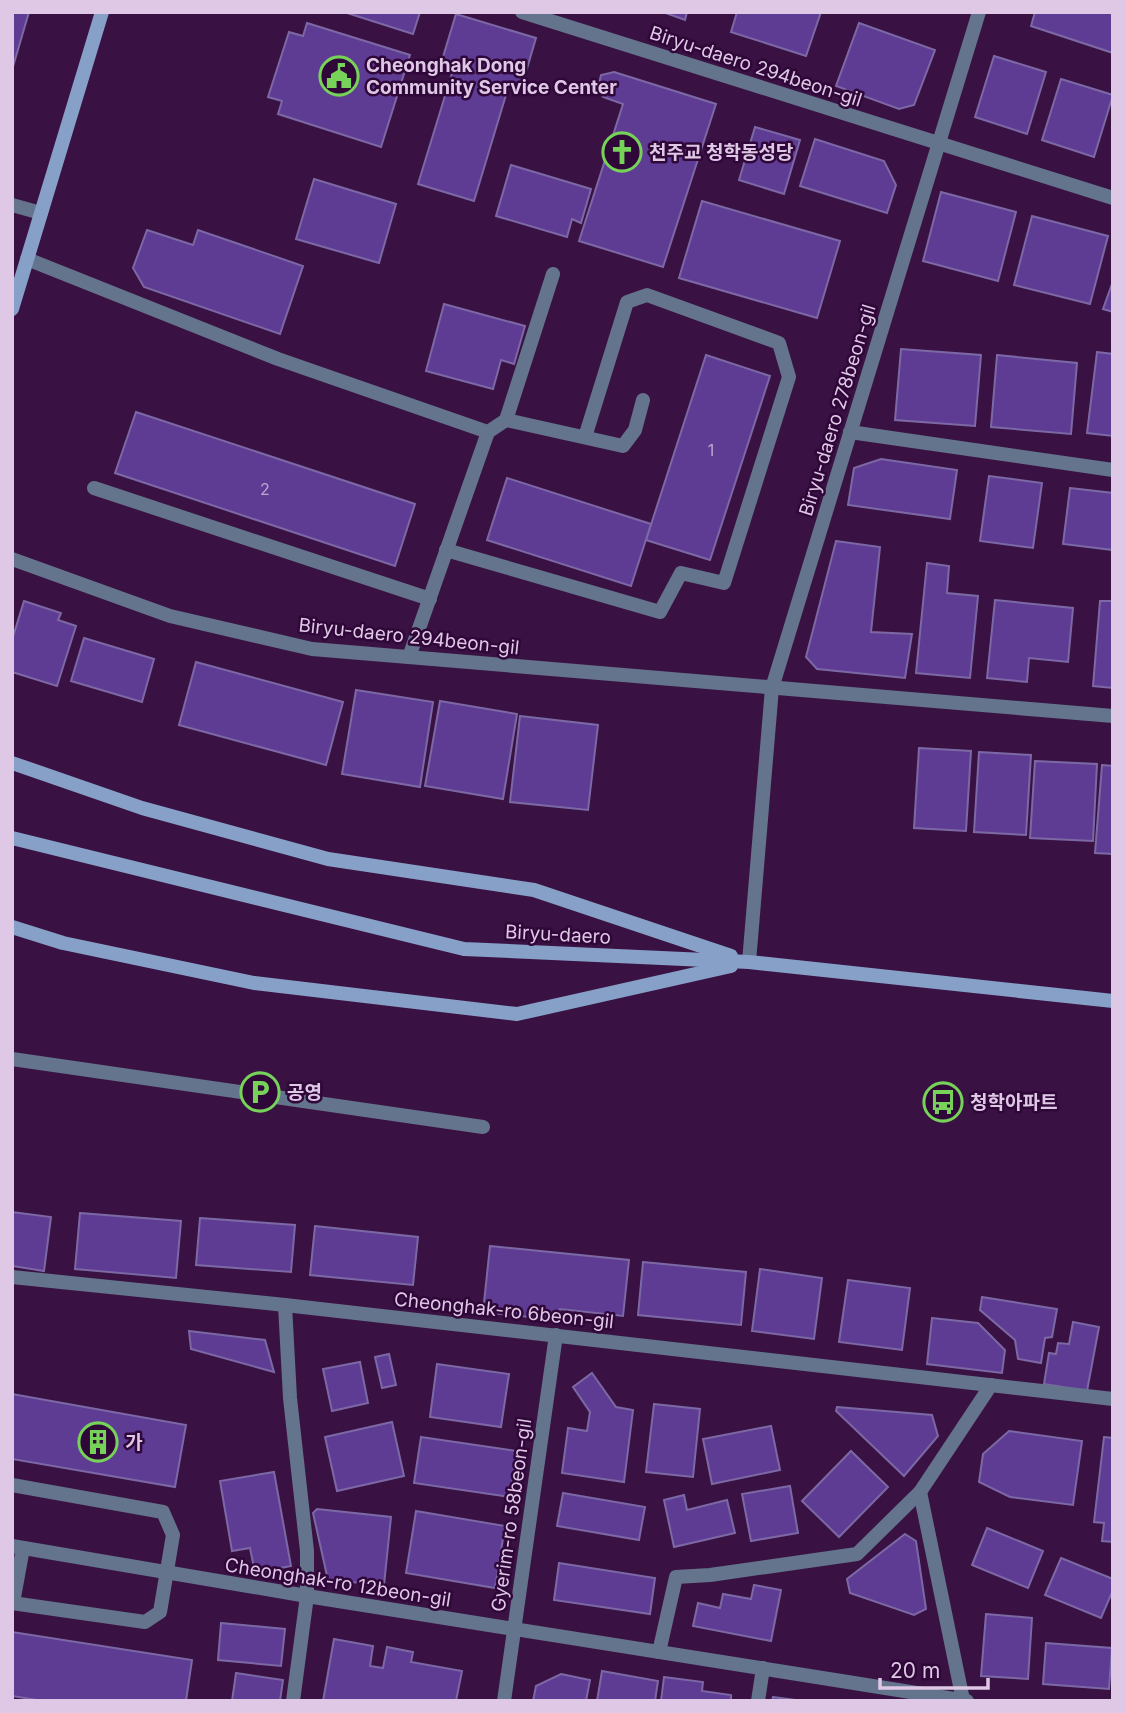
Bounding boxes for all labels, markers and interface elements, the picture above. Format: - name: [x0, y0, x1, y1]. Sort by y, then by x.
- street label: Biryu-daero 294beon-gil: [647, 21, 865, 112]
- place label: Cheonghak Dong Community Service Center: [366, 54, 617, 99]
- public building icon: Cheonghak Dong Community Service Center: [318, 55, 360, 97]
- church icon: 천주교 청학동성당: [601, 131, 643, 173]
- place label: 천주교 청학동성당: [649, 141, 794, 164]
- street label: Biryu-daero 278beon-gil: [794, 302, 881, 519]
- house number: 1: [708, 440, 714, 460]
- house number: 2: [260, 479, 270, 499]
- street label: Biryu-daero 294beon-gil: [297, 613, 520, 660]
- street label: Biryu-daero: [504, 920, 612, 949]
- parking icon: 공영: [239, 1071, 281, 1113]
- place label: 공영: [287, 1081, 322, 1104]
- bus stop icon: 청학아파트: [922, 1081, 964, 1123]
- place label: 청학아파트: [970, 1091, 1057, 1114]
- street label: Cheonghak-ro 6beon-gil: [393, 1288, 615, 1333]
- street label: Gyerim-ro 58beon-gil: [487, 1417, 536, 1613]
- building icon: 가: [77, 1421, 119, 1463]
- place label: 가: [125, 1431, 143, 1454]
- street label: Cheonghak-ro 12beon-gil: [223, 1553, 453, 1612]
- scale bar: [880, 1646, 988, 1690]
- text: 20 m: [890, 1658, 940, 1683]

